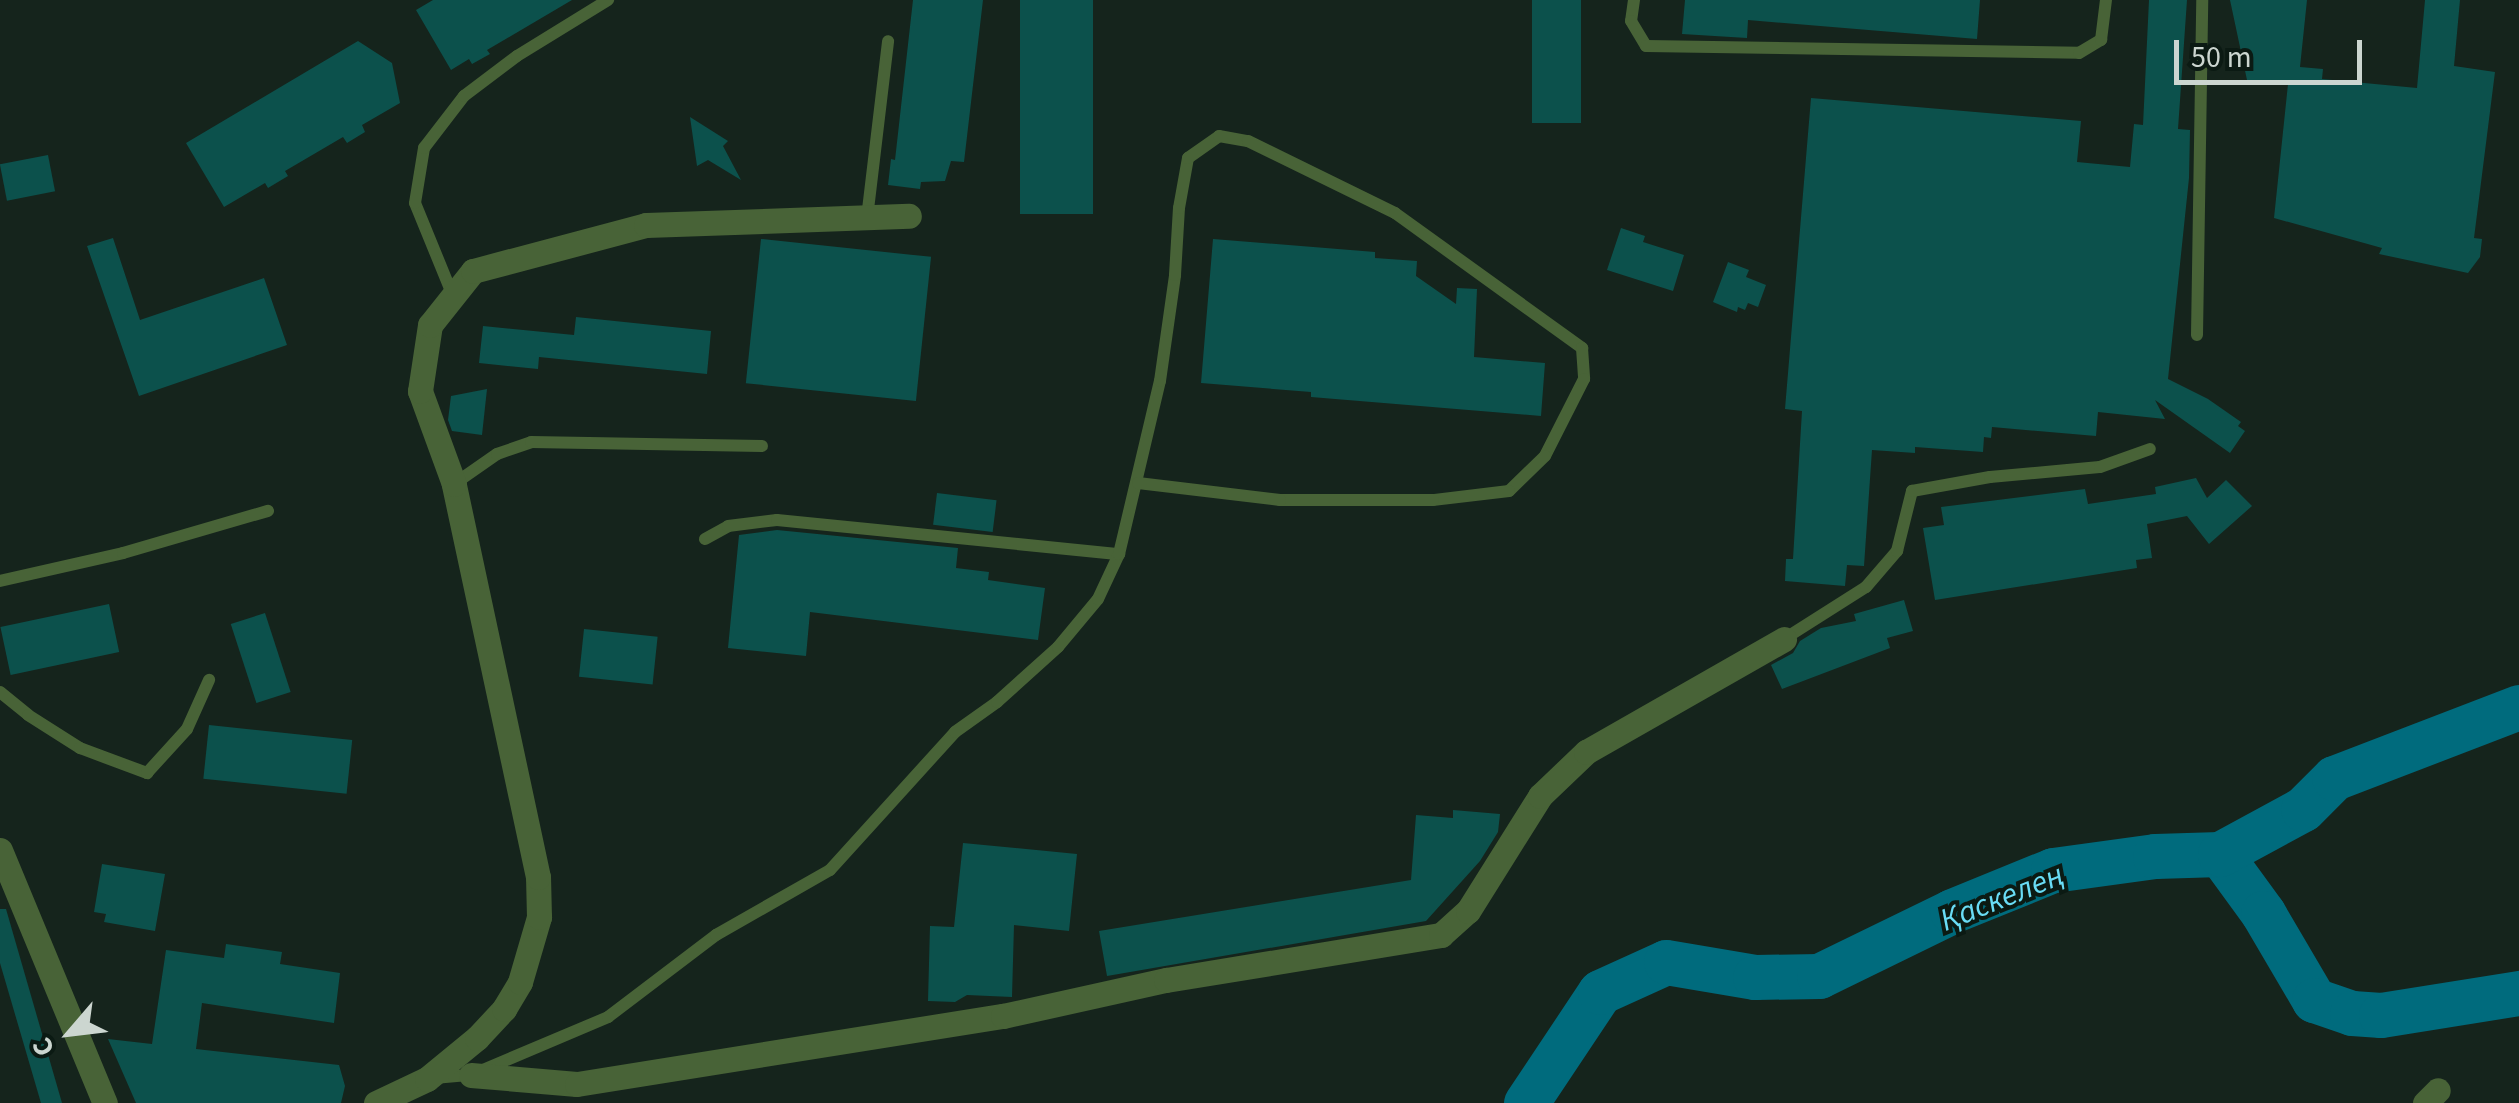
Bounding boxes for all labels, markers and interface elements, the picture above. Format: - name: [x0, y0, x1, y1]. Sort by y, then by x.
- scale bar: [2179, 20, 2366, 82]
- text: 50 m: [2191, 36, 2252, 79]
- water label: Қаскелең: [1934, 856, 2070, 940]
- north arrow: [20, 983, 120, 1083]
- text: С: [22, 1031, 65, 1064]

